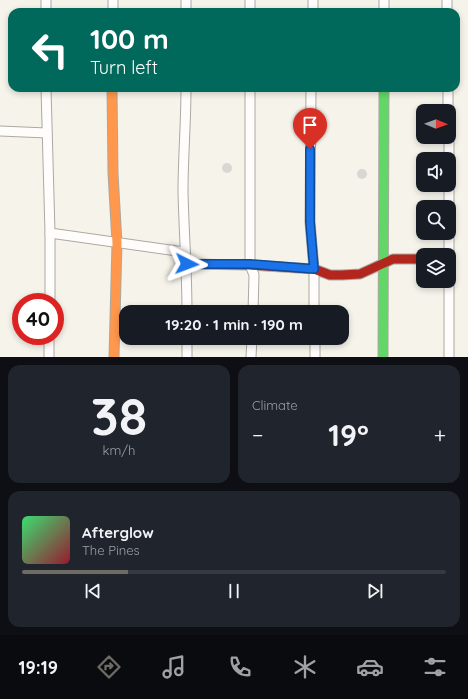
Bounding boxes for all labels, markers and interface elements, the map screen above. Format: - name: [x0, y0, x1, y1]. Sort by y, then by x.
- text: 100 m: [90, 21, 169, 56]
- icon: left: [24, 24, 76, 76]
- text: Turn left: [90, 56, 158, 79]
- north arrow: [416, 104, 456, 144]
- map controls: [416, 104, 456, 288]
- pin: [293, 108, 327, 149]
- icon: arrive: [299, 114, 321, 136]
- button: sound: [416, 152, 456, 192]
- button: search: [416, 200, 456, 240]
- position arrow: [166, 243, 208, 285]
- button: layers: [416, 248, 456, 288]
- speed limit sign: 40: [12, 293, 64, 345]
- text: 19:20 · 1 min · 190 m: [165, 315, 303, 334]
- text: 38: [91, 383, 147, 448]
- text: Climate: [252, 397, 298, 413]
- text: 19°: [328, 416, 369, 454]
- text: −: [252, 421, 263, 449]
- text: +: [434, 421, 446, 449]
- text: km/h: [103, 442, 135, 458]
- text: Afterglow: [82, 523, 154, 542]
- text: The Pines: [82, 542, 140, 558]
- icon: previous: [82, 580, 104, 602]
- icon: pause: [223, 580, 245, 602]
- icon: next: [364, 580, 386, 602]
- icon: directions: [95, 653, 123, 681]
- icon: music: [160, 653, 188, 681]
- icon: phone: [226, 653, 254, 681]
- icon: climate: [291, 653, 319, 681]
- icon: car: [356, 653, 384, 681]
- icon: filters: [421, 653, 449, 681]
- text: 19:19: [19, 656, 58, 679]

